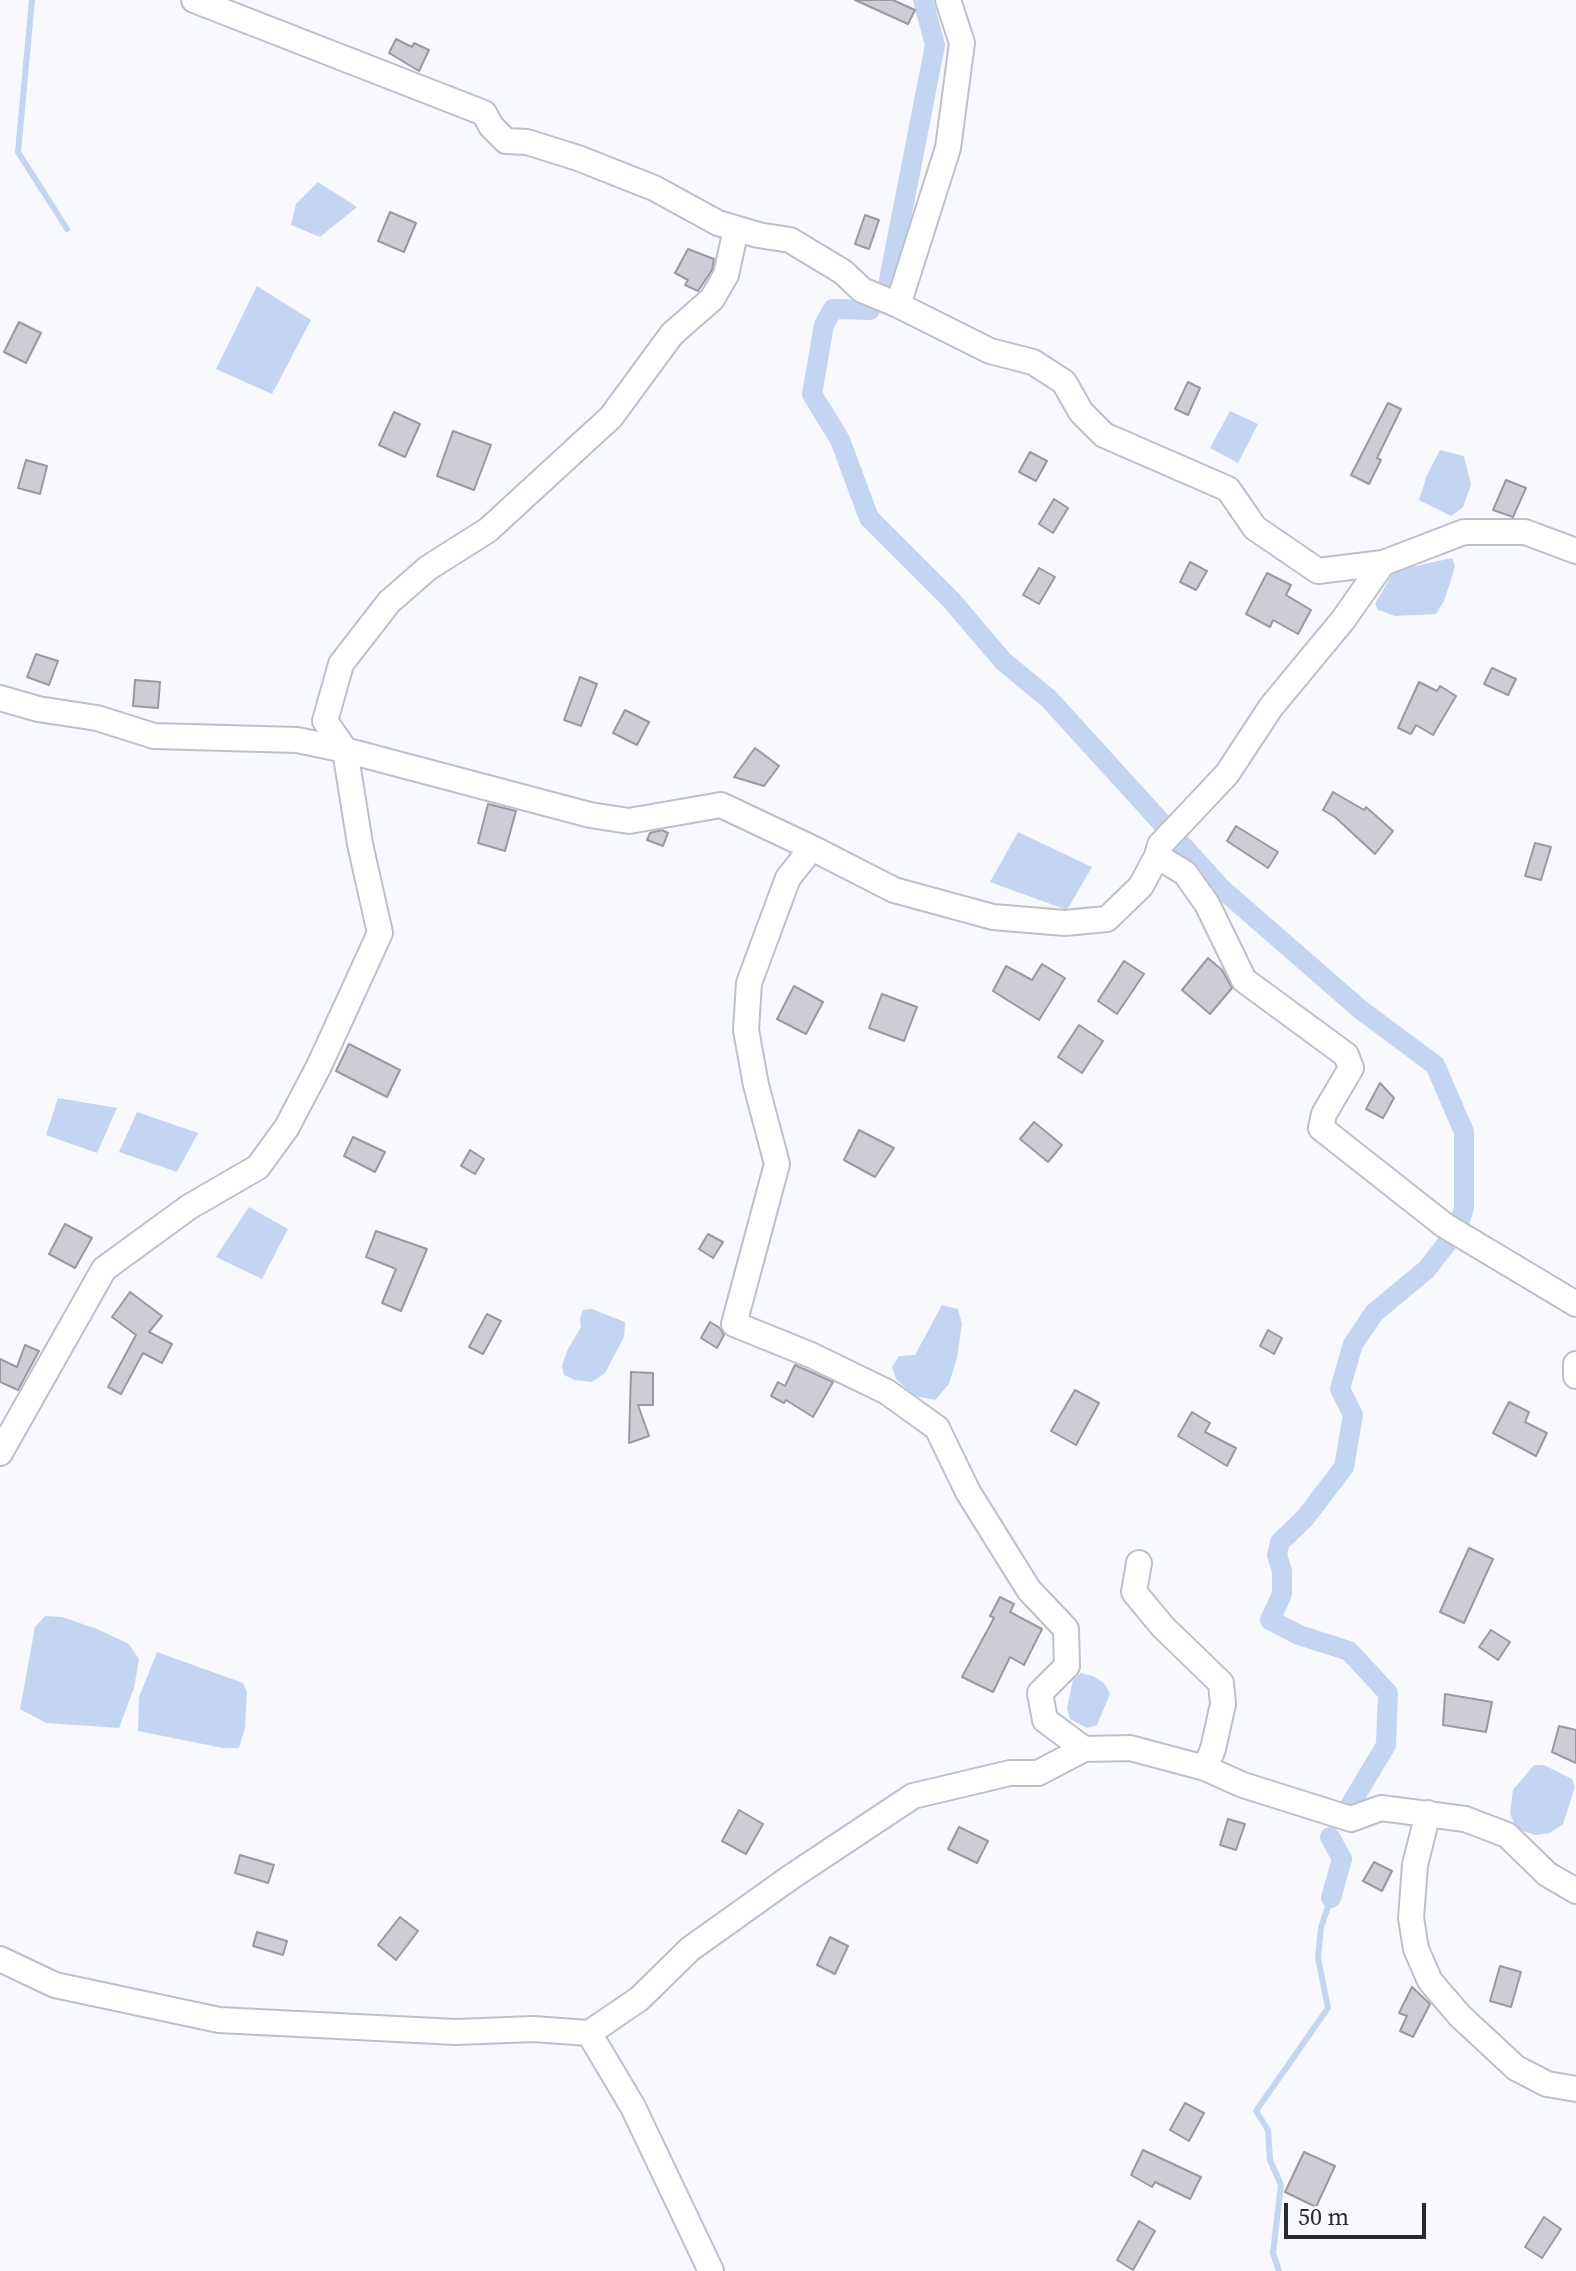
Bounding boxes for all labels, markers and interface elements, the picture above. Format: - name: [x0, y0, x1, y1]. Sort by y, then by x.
- scale bar: [1288, 2187, 1430, 2237]
- text: 50 m: [1298, 2200, 1349, 2233]

